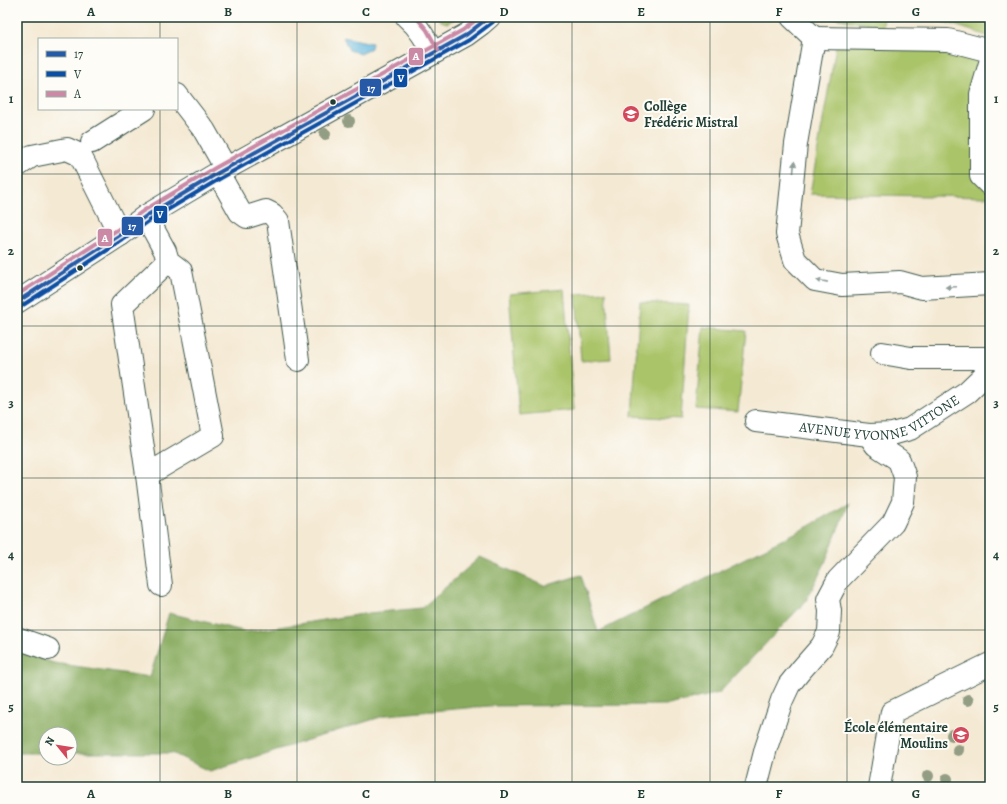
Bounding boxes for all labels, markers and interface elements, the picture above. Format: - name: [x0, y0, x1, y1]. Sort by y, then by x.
- text: A: [86, 3, 96, 20]
- text: B: [224, 3, 232, 20]
- text: C: [362, 3, 370, 20]
- text: D: [499, 3, 509, 20]
- text: E: [637, 3, 645, 20]
- text: F: [776, 3, 783, 20]
- text: G: [912, 3, 920, 20]
- legend: [38, 38, 178, 110]
- text: 17: [74, 46, 84, 62]
- line badge: A: [408, 47, 424, 66]
- text: A: [412, 49, 420, 64]
- text: V: [73, 66, 82, 82]
- line badge: V: [393, 68, 408, 88]
- text: V: [397, 71, 405, 86]
- line badge: 17: [359, 78, 382, 97]
- text: 17: [367, 81, 376, 96]
- text: A: [73, 86, 82, 102]
- text: 1: [9, 90, 14, 107]
- text: 1: [994, 90, 999, 107]
- unlabelled marker: [328, 97, 338, 107]
- place label: Collège Frédéric Mistral: [644, 97, 738, 132]
- school or university icon: Collège Frédéric Mistral: [621, 104, 641, 124]
- one-way arrow: [790, 161, 797, 173]
- line badge: V: [153, 205, 168, 224]
- text: V: [156, 207, 164, 222]
- line badge: 17: [121, 216, 144, 236]
- text: 17: [128, 219, 137, 234]
- line badge: A: [97, 228, 113, 247]
- text: A: [101, 231, 109, 246]
- text: 2: [8, 242, 15, 259]
- text: 2: [993, 242, 1000, 259]
- unlabelled marker: [75, 263, 85, 273]
- one-way arrow: [816, 278, 828, 284]
- one-way arrow: [944, 284, 957, 290]
- street label: AVENUE YVONNE VITTONE: [797, 390, 963, 445]
- text: 3: [8, 394, 14, 411]
- text: 3: [993, 394, 999, 411]
- text: 4: [8, 546, 14, 563]
- text: 4: [993, 546, 999, 563]
- text: 5: [8, 698, 14, 715]
- text: 5: [993, 698, 999, 715]
- place label: École élémentaire Moulins: [844, 718, 949, 753]
- school or university icon: École élémentaire Moulins: [951, 725, 971, 745]
- north arrow: [38, 726, 78, 766]
- text: N: [41, 734, 58, 748]
- text: A: [86, 785, 96, 802]
- text: B: [224, 785, 232, 802]
- text: C: [362, 785, 370, 802]
- text: D: [499, 785, 509, 802]
- text: E: [637, 785, 645, 802]
- text: F: [776, 785, 783, 802]
- text: G: [912, 785, 920, 802]

